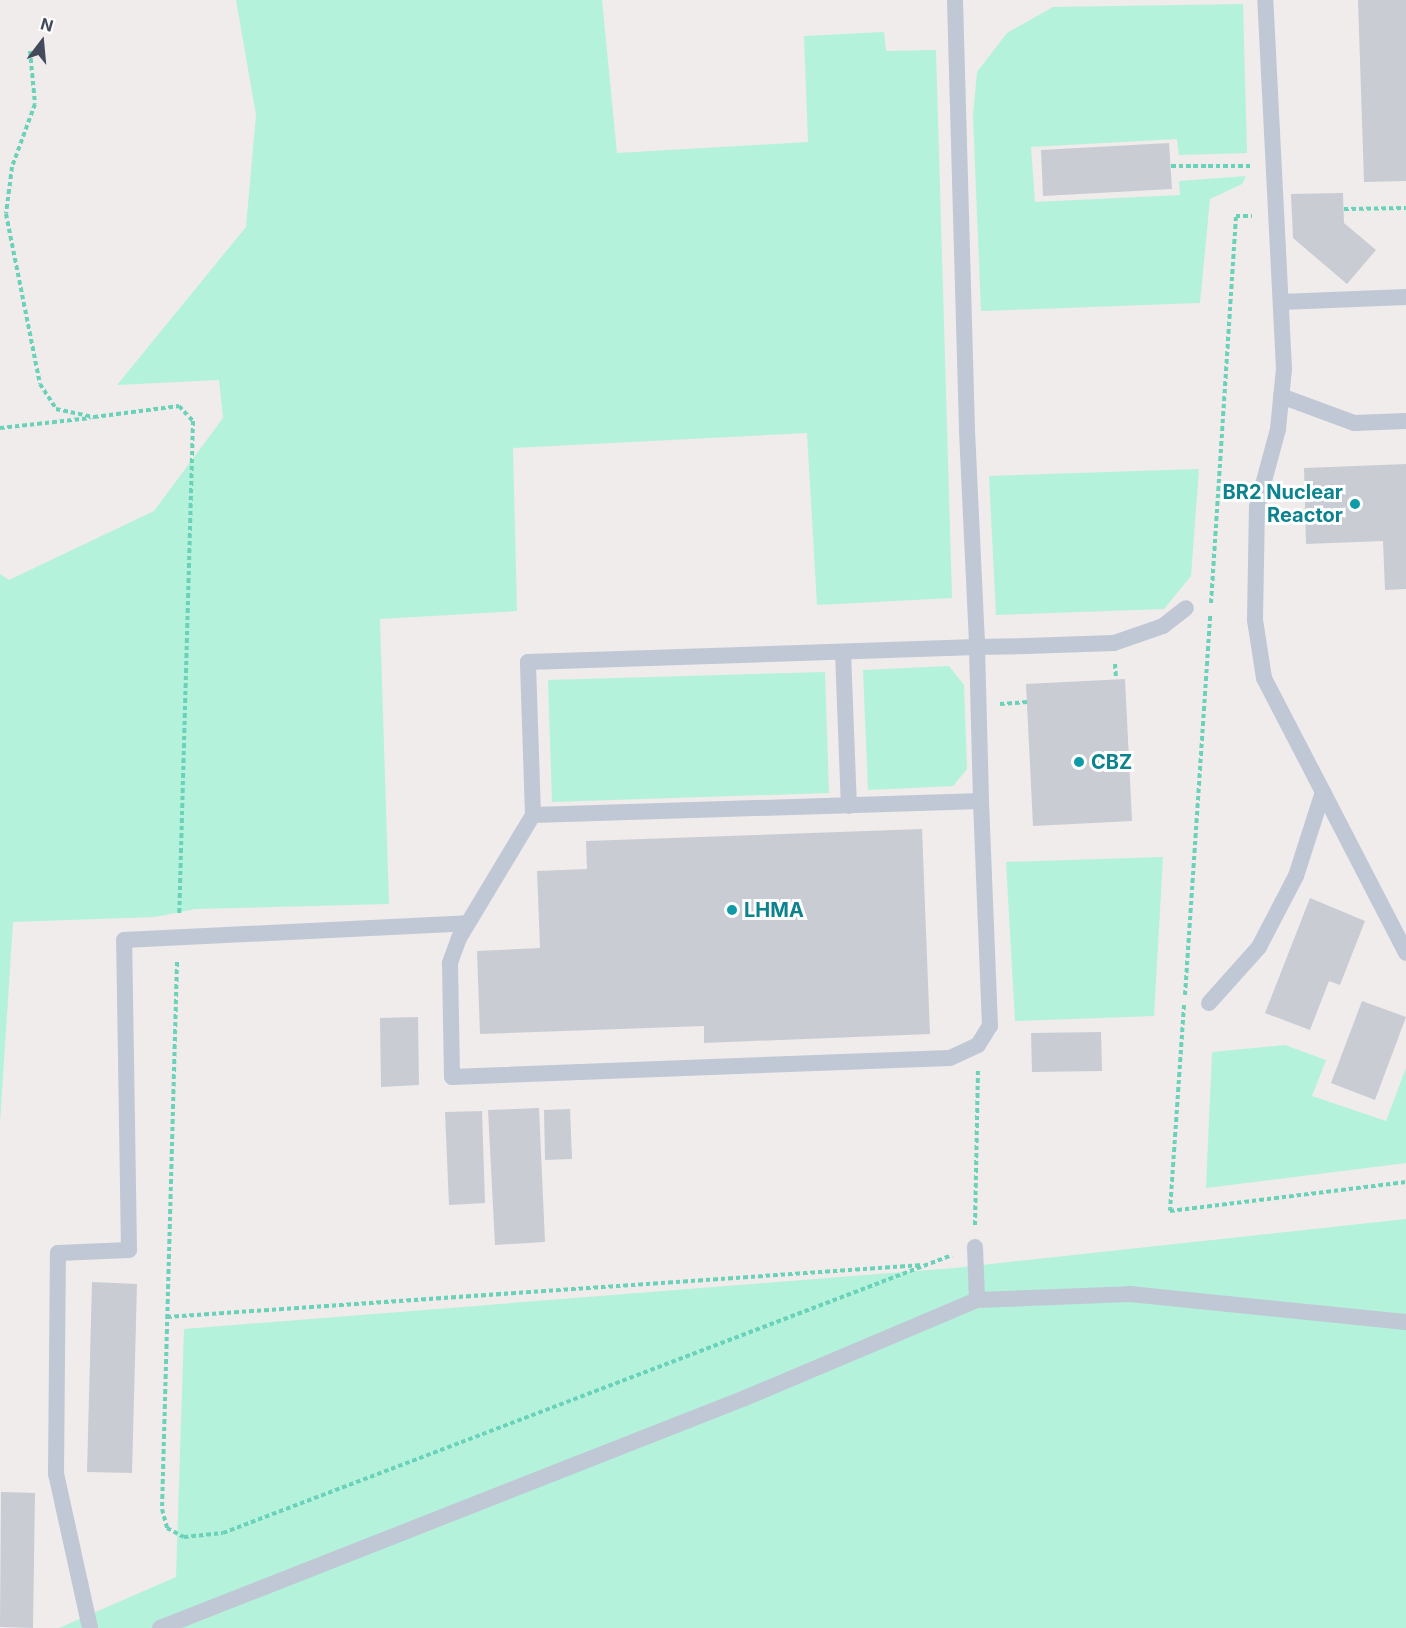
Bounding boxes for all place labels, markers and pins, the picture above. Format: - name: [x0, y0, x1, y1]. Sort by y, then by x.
- place label: BR2 Nuclear Reactor: [1223, 480, 1343, 527]
- marker: BR2 Nuclear Reactor: [1348, 497, 1362, 511]
- place label: CBZ: [1091, 750, 1132, 774]
- marker: CBZ: [1072, 755, 1086, 769]
- place label: LHMA: [744, 898, 804, 922]
- marker: LHMA: [725, 903, 739, 917]

